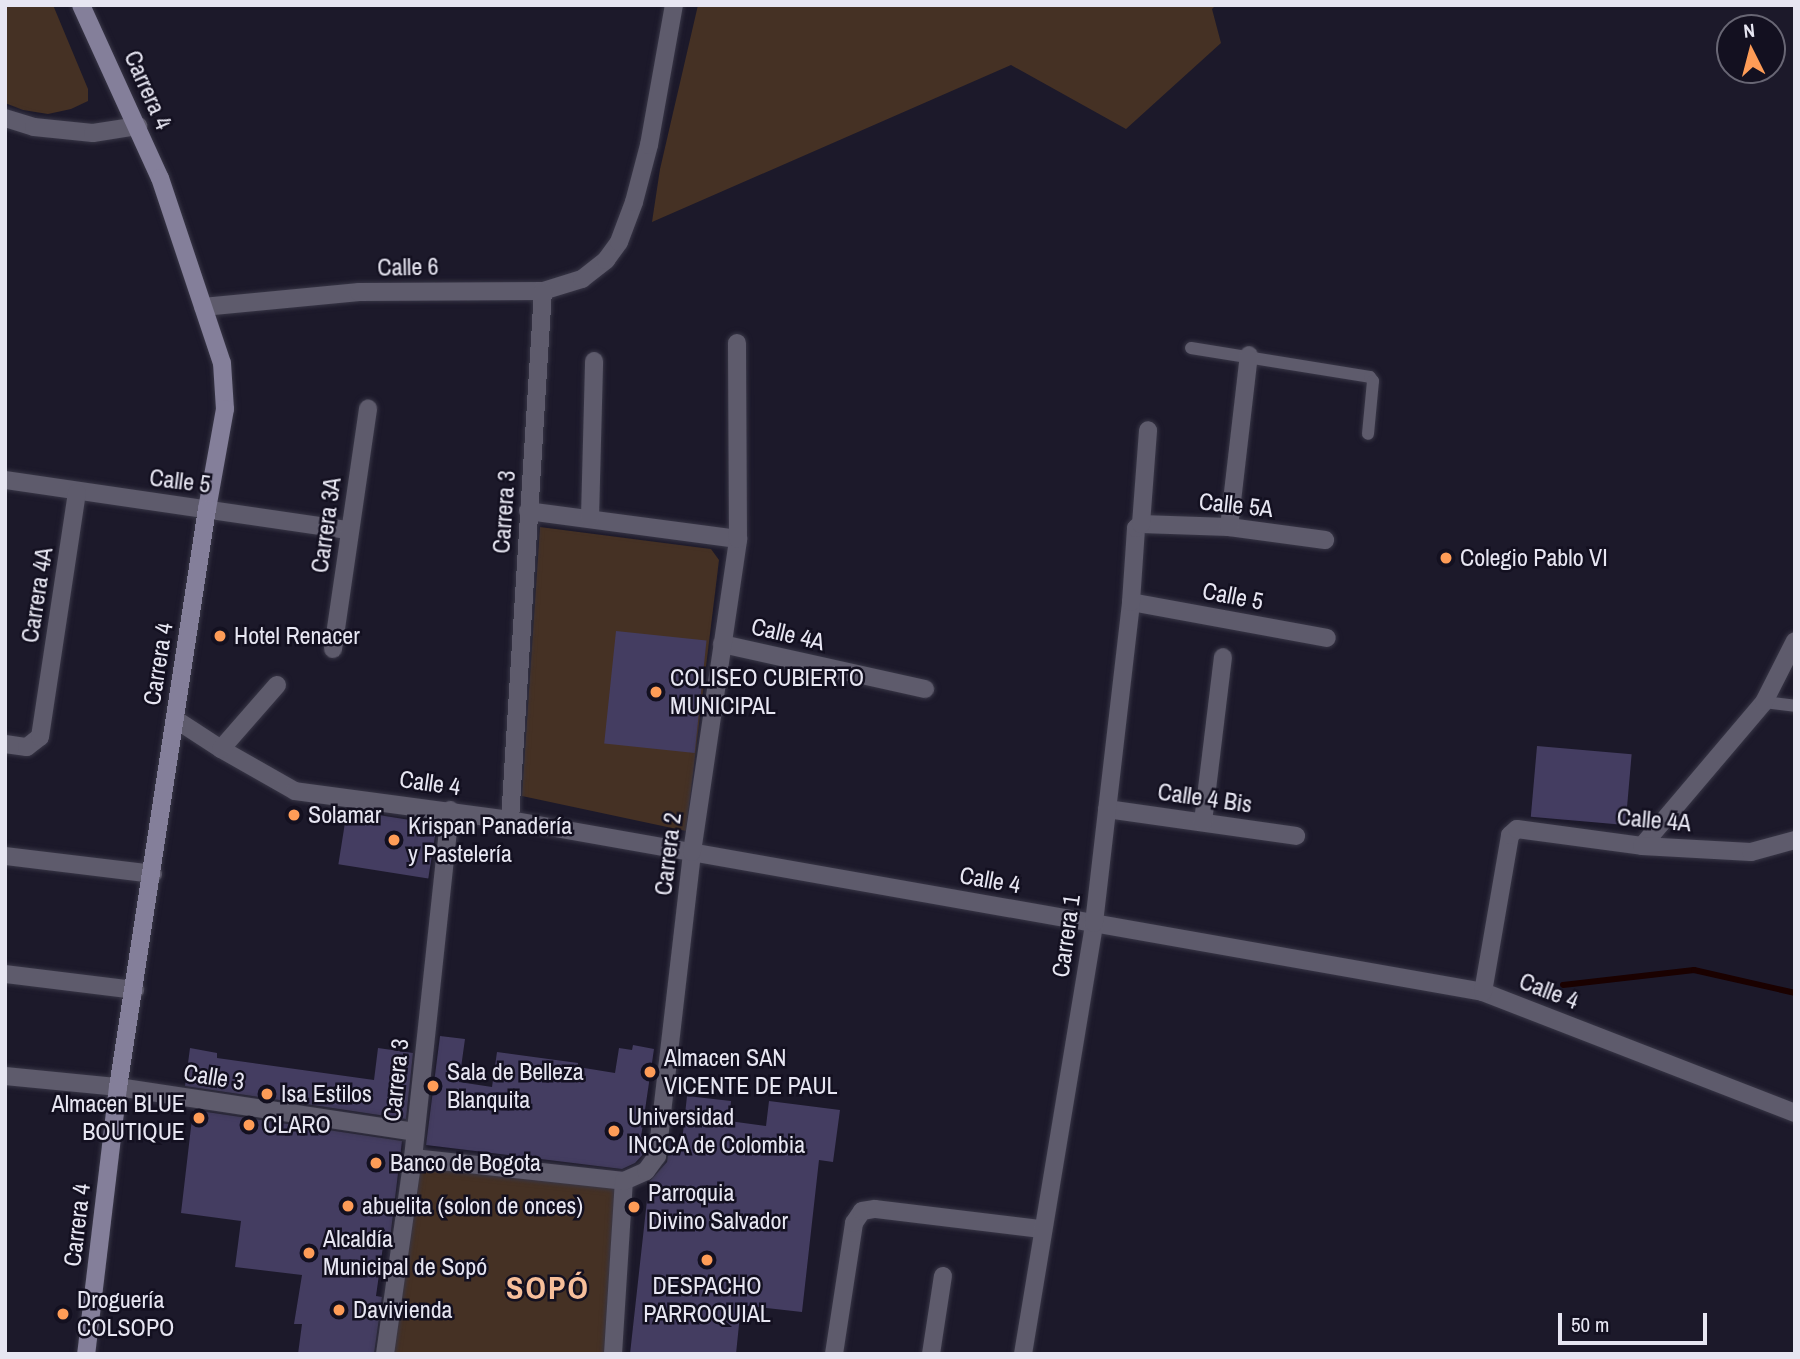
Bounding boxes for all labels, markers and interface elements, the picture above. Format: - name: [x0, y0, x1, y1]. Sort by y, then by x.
- north arrow: [1716, 14, 1786, 84]
- text: N: [1742, 17, 1756, 44]
- street label: Carrera 4: [118, 46, 178, 134]
- street label: Calle 6: [377, 252, 439, 282]
- street label: Calle 5: [148, 463, 212, 499]
- street label: Carrera 3: [487, 470, 521, 554]
- street label: Carrera 3A: [305, 475, 347, 575]
- street label: Calle 5A: [1198, 487, 1274, 523]
- place label: Colegio Pablo VI: [1460, 544, 1608, 572]
- street label: Carrera 4A: [15, 545, 59, 645]
- marker: Colegio Pablo VI: [1438, 550, 1454, 566]
- street label: Calle 5: [1200, 576, 1266, 616]
- street label: Calle 4A: [749, 612, 827, 656]
- street label: Carrera 4: [137, 621, 179, 707]
- place label: Hotel Renacer: [234, 622, 360, 650]
- marker: Hotel Renacer: [212, 628, 228, 644]
- place label: COLISEO CUBIERTO MUNICIPAL: [670, 664, 864, 720]
- marker: COLISEO CUBIERTO MUNICIPAL: [648, 684, 664, 700]
- street label: Calle 4: [398, 764, 462, 802]
- street label: Calle 4 Bis: [1156, 777, 1254, 819]
- place label: Solamar: [308, 801, 381, 829]
- street label: Calle 4A: [1616, 802, 1692, 838]
- marker: Solamar: [286, 807, 302, 823]
- street label: Carrera 2: [649, 811, 687, 897]
- place label: Krispan Panadería y Pastelería: [408, 812, 572, 868]
- marker: Krispan Panadería y Pastelería: [386, 832, 402, 848]
- street label: Calle 4: [957, 861, 1023, 899]
- street label: Carrera 1: [1046, 893, 1086, 979]
- street label: Calle 4: [1515, 967, 1583, 1015]
- street label: Carrera 3: [377, 1037, 415, 1123]
- place label: Almacen SAN VICENTE DE PAUL: [664, 1044, 838, 1100]
- street label: Calle 3: [182, 1058, 246, 1096]
- place label: Sala de Belleza Blanquita: [447, 1058, 584, 1114]
- marker: Almacen SAN VICENTE DE PAUL: [642, 1064, 658, 1080]
- marker: Sala de Belleza Blanquita: [425, 1078, 441, 1094]
- place label: Isa Estilos: [281, 1080, 372, 1108]
- marker: Isa Estilos: [259, 1086, 275, 1102]
- place label: Almacen BLUE BOUTIQUE: [52, 1090, 185, 1146]
- place label: Universidad INCCA de Colombia: [628, 1103, 806, 1159]
- marker: Almacen BLUE BOUTIQUE: [191, 1110, 207, 1126]
- place label: CLARO: [263, 1111, 331, 1139]
- marker: CLARO: [241, 1117, 257, 1133]
- marker: Universidad INCCA de Colombia: [606, 1123, 622, 1139]
- place label: Banco de Bogota: [390, 1149, 541, 1177]
- marker: Banco de Bogota: [368, 1155, 384, 1171]
- place label: Parroquia Divino Salvador: [648, 1179, 788, 1235]
- street label: Carrera 4: [58, 1182, 96, 1268]
- place label: abuelita (solon de onces): [362, 1192, 583, 1220]
- marker: abuelita (solon de onces): [340, 1198, 356, 1214]
- marker: Parroquia Divino Salvador: [626, 1199, 642, 1215]
- place label: Alcaldía Municipal de Sopó: [323, 1225, 487, 1281]
- marker: Alcaldía Municipal de Sopó: [301, 1245, 317, 1261]
- marker: DESPACHO PARROQUIAL: [699, 1252, 715, 1268]
- district label: SOPÓ: [507, 1269, 589, 1307]
- place label: DESPACHO PARROQUIAL: [643, 1272, 771, 1328]
- place label: Droguería COLSOPO: [77, 1286, 174, 1342]
- place label: Davivienda: [353, 1296, 453, 1324]
- scale bar: [1562, 1300, 1711, 1344]
- marker: Davivienda: [331, 1302, 347, 1318]
- marker: Droguería COLSOPO: [55, 1306, 71, 1322]
- text: 50 m: [1571, 1310, 1609, 1339]

